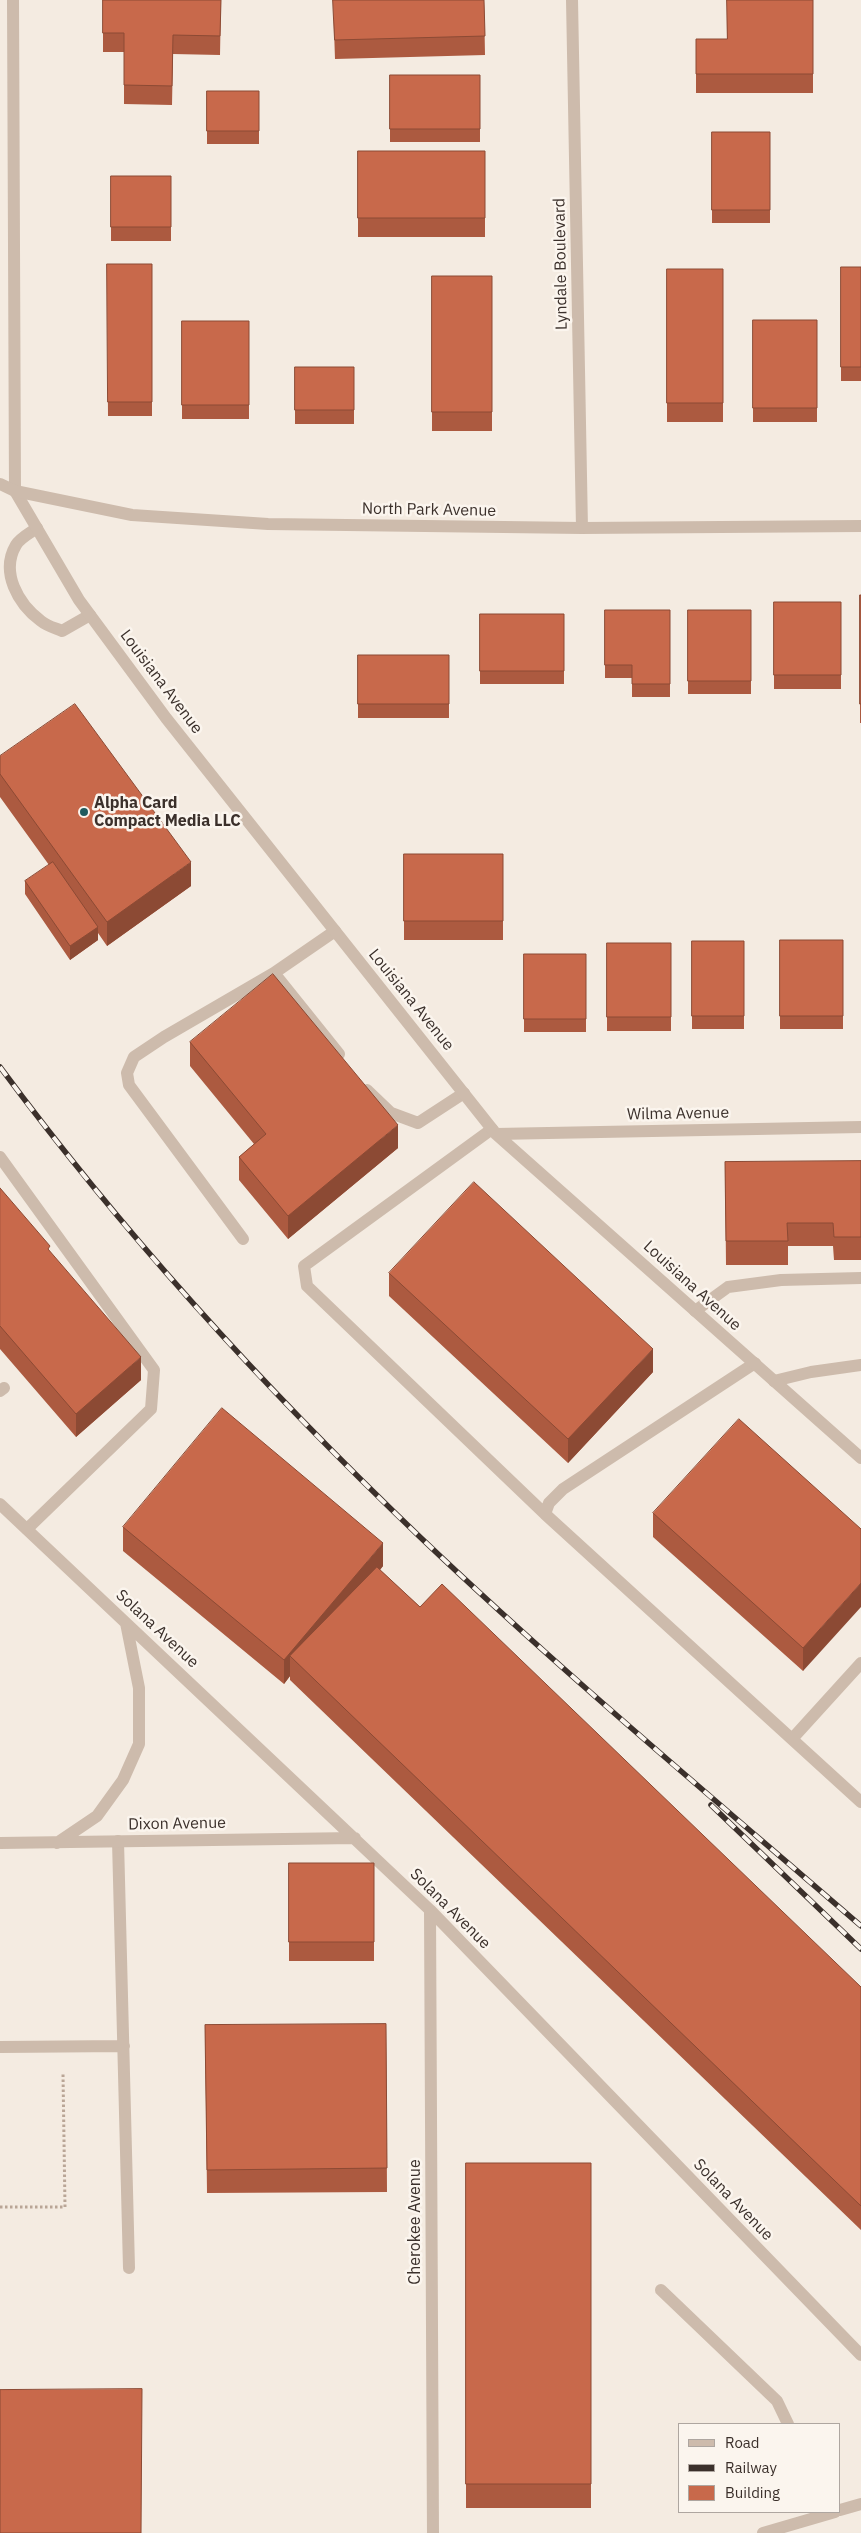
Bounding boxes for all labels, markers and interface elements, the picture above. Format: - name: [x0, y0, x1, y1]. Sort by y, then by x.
- street label: Lyndale Boulevard: [550, 198, 572, 330]
- street label: North Park Avenue: [362, 499, 496, 521]
- street label: Louisiana Avenue: [116, 626, 206, 738]
- place label: Alpha Card Compact Media LLC: [94, 793, 241, 831]
- marker: Alpha Card Compact Media LLC: [78, 806, 90, 818]
- street label: Louisiana Avenue: [364, 945, 458, 1055]
- street label: Wilma Avenue: [627, 1104, 729, 1124]
- street label: Louisiana Avenue: [639, 1237, 745, 1335]
- street label: Solana Avenue: [112, 1586, 202, 1672]
- street label: Dixon Avenue: [128, 1814, 226, 1834]
- street label: Solana Avenue: [406, 1865, 494, 1953]
- street label: Solana Avenue: [689, 2155, 777, 2245]
- street label: Cherokee Avenue: [405, 2159, 425, 2285]
- legend: [678, 2423, 841, 2513]
- text: Road: [725, 2433, 760, 2452]
- text: Railway: [725, 2458, 777, 2477]
- text: Building: [725, 2483, 780, 2502]

